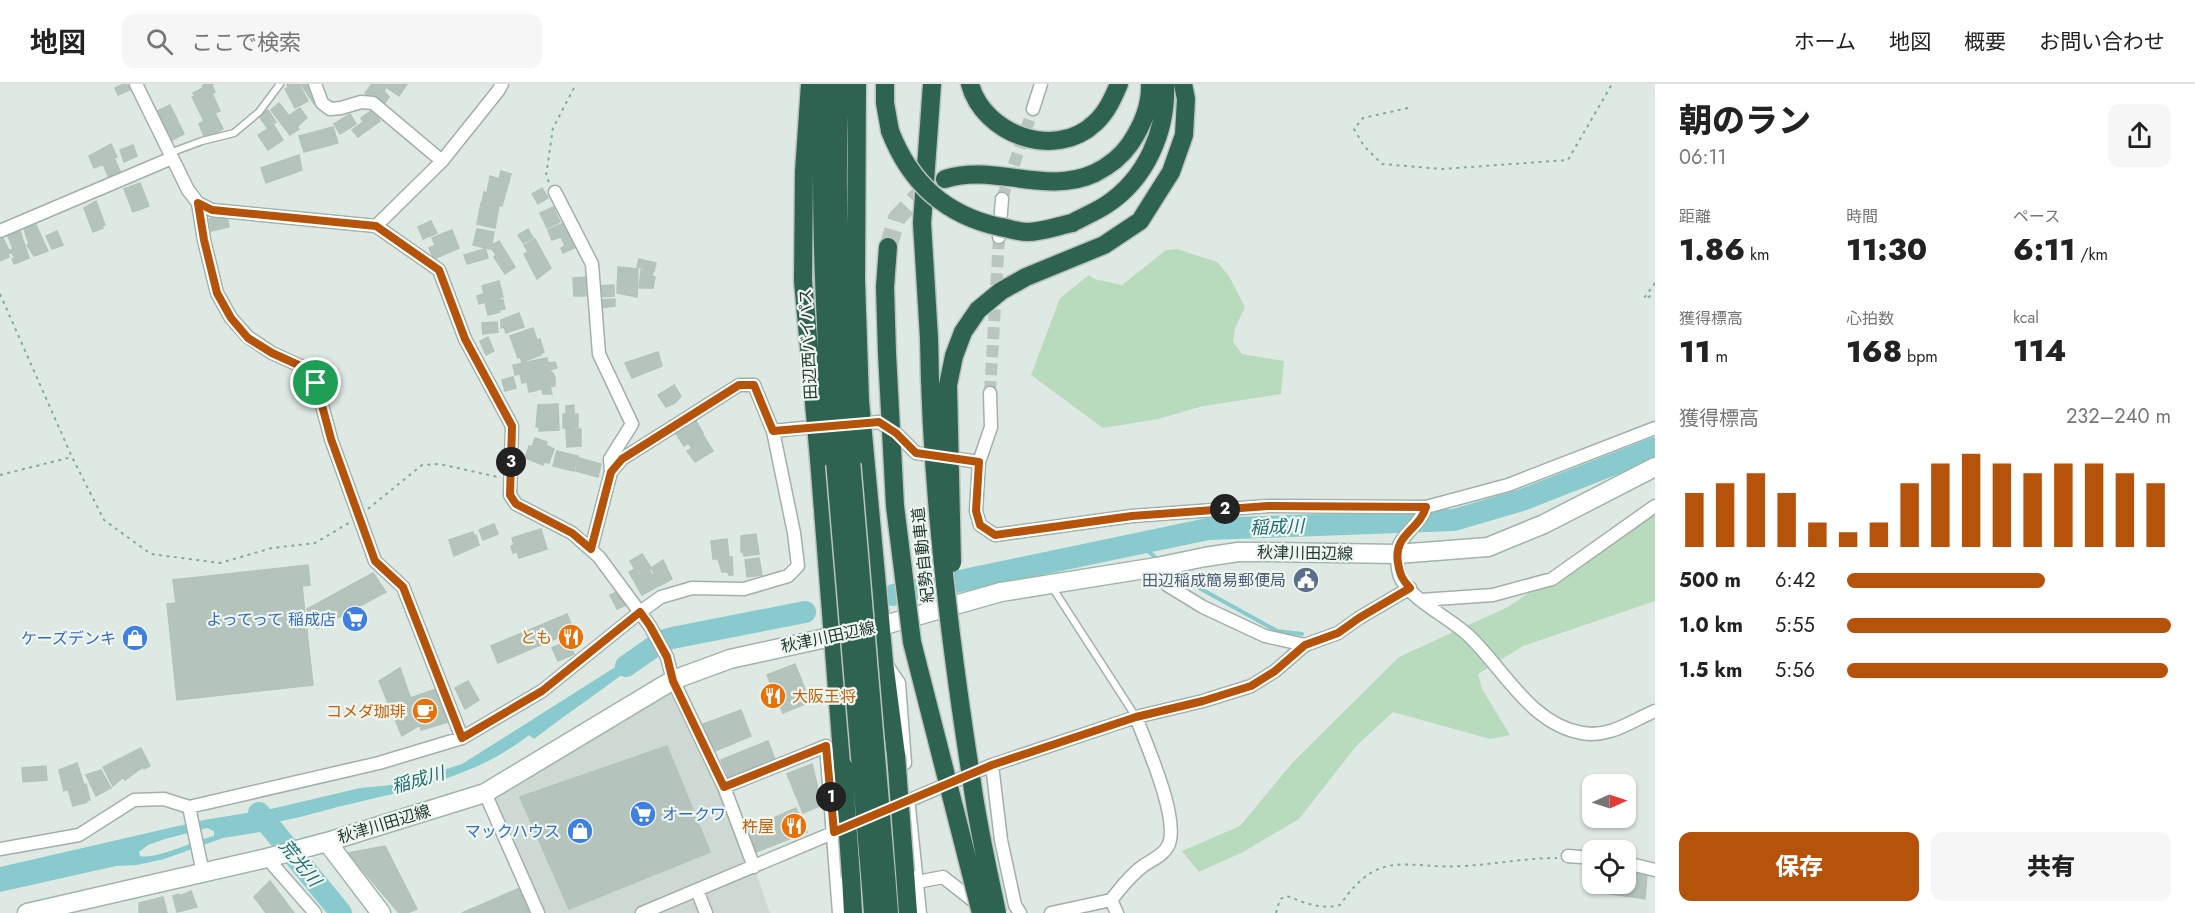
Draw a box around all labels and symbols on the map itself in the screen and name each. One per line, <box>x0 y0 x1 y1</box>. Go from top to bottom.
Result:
street label: 田辺西バイパス <box>794 288 822 400</box>
pin <box>290 357 341 408</box>
pin: 3 <box>496 447 526 477</box>
pin: 2 <box>1210 494 1240 524</box>
street label: 紀勢自動車道 <box>907 506 939 604</box>
water label: 稲成川 <box>1250 513 1306 541</box>
street label: 秋津川田辺線 <box>1257 541 1353 565</box>
public building icon: 田辺稲成簡易郵便局 <box>1291 565 1321 595</box>
place label: 田辺稲成簡易郵便局 <box>1142 569 1286 592</box>
supermarket icon: よってって 稲成店 <box>340 604 370 634</box>
place label: よってって 稲成店 <box>206 608 336 631</box>
street label: 秋津川田辺線 <box>779 616 877 658</box>
restaurant icon: とも <box>556 622 586 652</box>
shop icon: ケーズデンキ <box>120 623 150 653</box>
place label: とも <box>520 626 552 649</box>
place label: ケーズデンキ <box>21 627 116 650</box>
restaurant icon: 大阪王将 <box>758 681 788 711</box>
place label: 大阪王将 <box>792 685 856 708</box>
cafe icon: コメダ珈琲 <box>410 696 440 726</box>
place label: コメダ珈琲 <box>326 700 406 723</box>
water label: 稲成川 <box>388 760 449 800</box>
north arrow <box>1582 774 1636 828</box>
pin: 1 <box>816 782 846 812</box>
street label: 秋津川田辺線 <box>335 799 433 849</box>
supermarket icon: オークワ <box>628 799 658 829</box>
place label: オークワ <box>662 803 726 826</box>
restaurant icon: 杵屋 <box>779 811 809 841</box>
place label: 杵屋 <box>742 815 774 838</box>
shop icon: マックハウス <box>565 816 595 846</box>
place label: マックハウス <box>465 820 560 843</box>
water label: 荒光川 <box>273 834 328 894</box>

